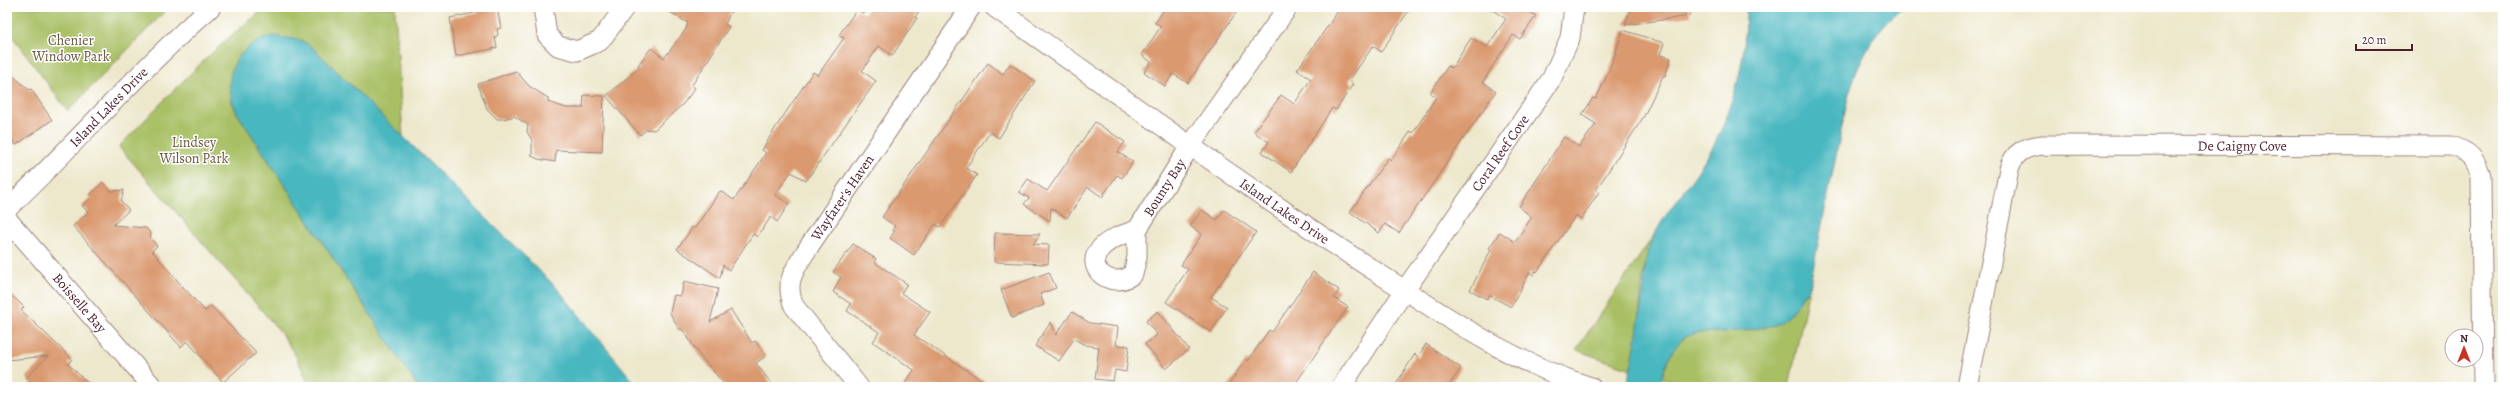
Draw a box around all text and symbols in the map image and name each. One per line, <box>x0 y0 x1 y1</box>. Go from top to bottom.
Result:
scale bar <box>2356 26 2412 52</box>
park label: Chenier Window Park <box>31 31 110 66</box>
text: 20 m <box>2362 32 2386 48</box>
street label: Island Lakes Drive <box>65 63 152 151</box>
street label: Coral Reef Cove <box>1467 111 1534 195</box>
park label: Lindsey Wilson Park <box>158 133 229 168</box>
street label: De Caigny Cove <box>2198 136 2287 156</box>
street label: Wayfarer's Haven <box>806 151 879 245</box>
street label: Bounty Bay <box>1139 154 1190 220</box>
street label: Island Lakes Drive <box>1236 174 1333 249</box>
street label: Boisselle Bay <box>48 269 111 338</box>
north arrow <box>2444 328 2484 368</box>
text: N <box>2460 331 2468 346</box>

